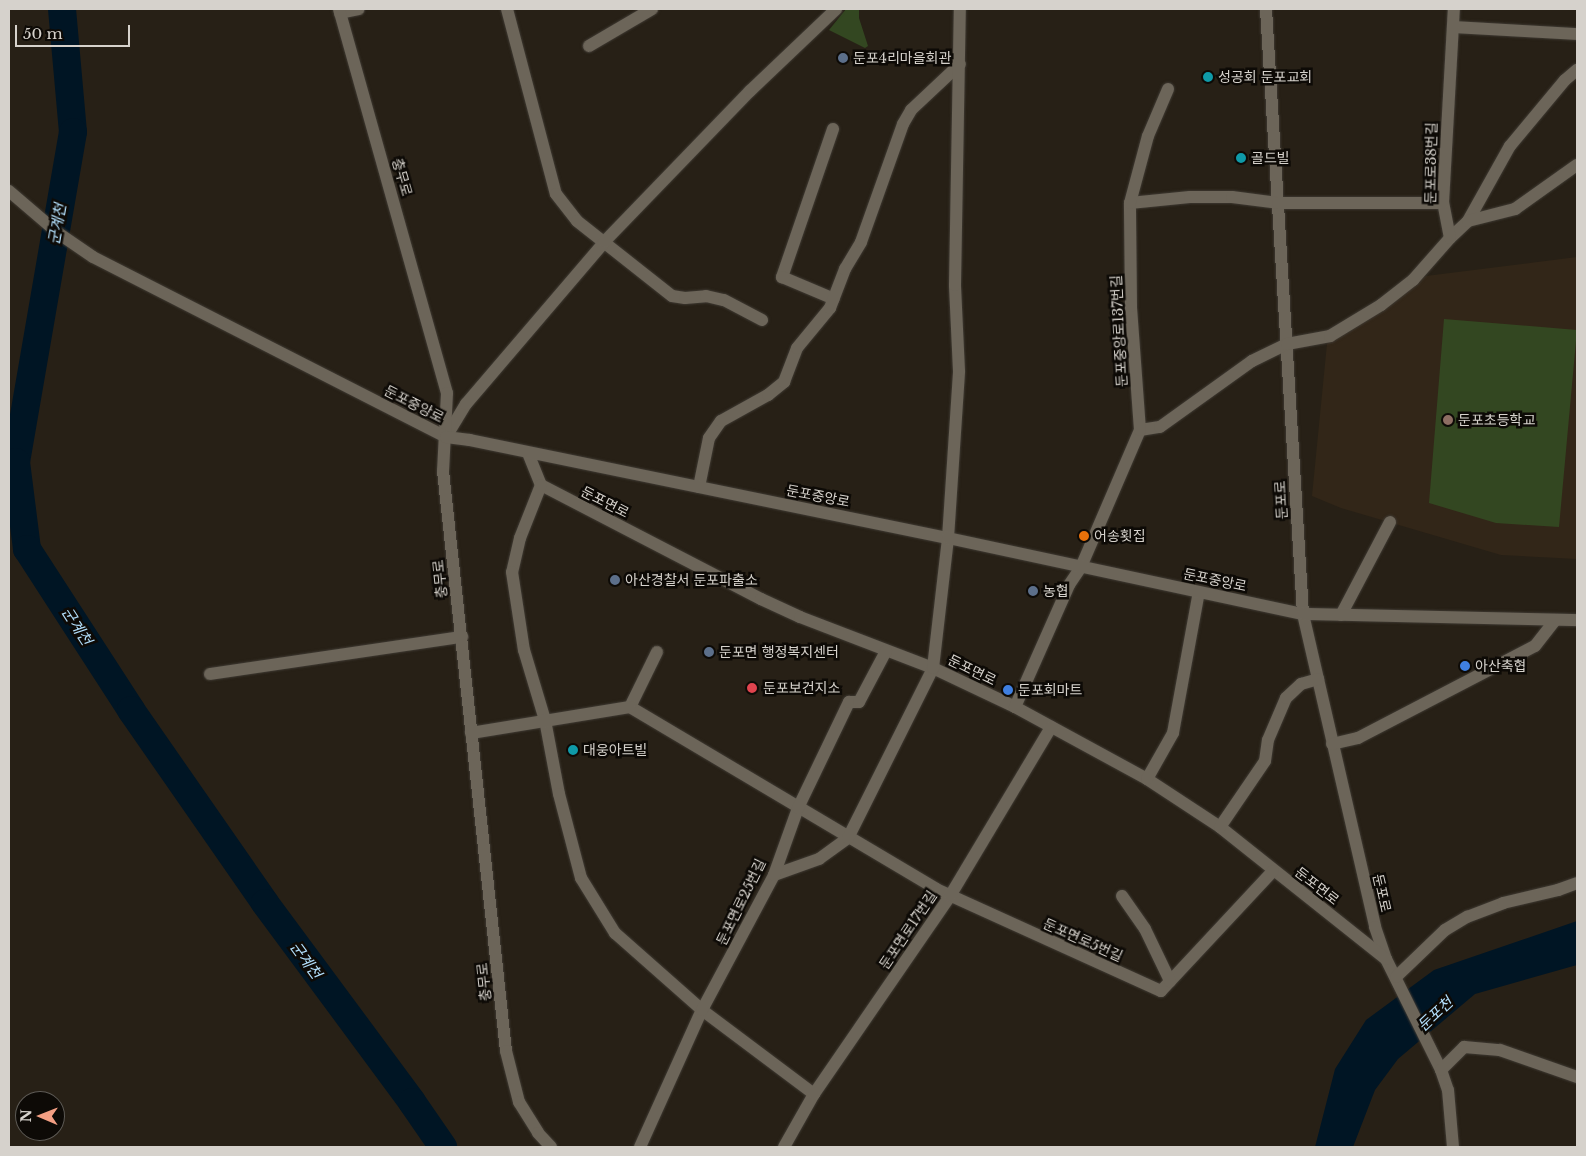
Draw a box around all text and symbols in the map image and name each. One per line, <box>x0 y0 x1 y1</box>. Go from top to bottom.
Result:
scale bar <box>18 15 132 47</box>
text: 50 m <box>23 24 63 43</box>
place label: 둔포4리마을회관 <box>853 50 951 66</box>
marker: 둔포4리마을회관 <box>837 52 849 64</box>
place label: 성공회 둔포교회 <box>1218 69 1312 85</box>
marker: 성공회 둔포교회 <box>1202 71 1214 83</box>
street label: 둔포로38번길 <box>1422 122 1440 204</box>
place label: 골드빌 <box>1251 150 1290 166</box>
marker: 골드빌 <box>1235 152 1247 164</box>
street label: 충무로 <box>389 156 415 198</box>
water label: 군계천 <box>45 202 69 246</box>
street label: 둔포중앙로137번길 <box>1108 275 1130 387</box>
street label: 둔포중앙로 <box>381 382 447 426</box>
place label: 둔포초등학교 <box>1458 412 1535 428</box>
marker: 둔포초등학교 <box>1442 414 1454 426</box>
street label: 둔포로 <box>1272 480 1290 520</box>
street label: 둔포중앙로 <box>785 482 851 510</box>
street label: 둔포면로 <box>578 483 632 521</box>
place label: 어송횟집 <box>1094 528 1146 544</box>
marker: 어송횟집 <box>1078 530 1090 542</box>
street label: 충무로 <box>430 559 450 599</box>
street label: 둔포중앙로 <box>1182 565 1248 595</box>
place label: 아산경찰서 둔포파출소 <box>625 572 758 588</box>
marker: 아산경찰서 둔포파출소 <box>609 574 621 586</box>
place label: 농협 <box>1043 583 1069 599</box>
marker: 농협 <box>1027 585 1039 597</box>
water label: 군계천 <box>58 604 96 648</box>
place label: 둔포면 행정복지센터 <box>719 644 839 660</box>
marker: 둔포면 행정복지센터 <box>703 646 715 658</box>
street label: 둔포면로 <box>945 651 999 689</box>
place label: 아산축협 <box>1475 658 1527 674</box>
marker: 아산축협 <box>1459 660 1471 672</box>
place label: 둔포보건지소 <box>763 680 840 696</box>
marker: 둔포보건지소 <box>745 681 759 695</box>
place label: 둔포회마트 <box>1018 682 1082 698</box>
marker: 둔포회마트 <box>1002 684 1014 696</box>
place label: 대웅아트빌 <box>583 742 647 758</box>
marker: 대웅아트빌 <box>567 744 579 756</box>
street label: 둔포면로25번길 <box>713 856 769 948</box>
street label: 둔포면로 <box>1292 864 1342 908</box>
street label: 둔포로 <box>1369 872 1395 914</box>
street label: 둔포면로17번길 <box>876 888 940 972</box>
street label: 둔포면로5번길 <box>1041 915 1125 965</box>
water label: 군계천 <box>287 938 325 982</box>
street label: 충무로 <box>474 962 494 1002</box>
water label: 둔포천 <box>1414 993 1456 1035</box>
north arrow <box>15 1091 65 1141</box>
text: N <box>17 1109 35 1123</box>

